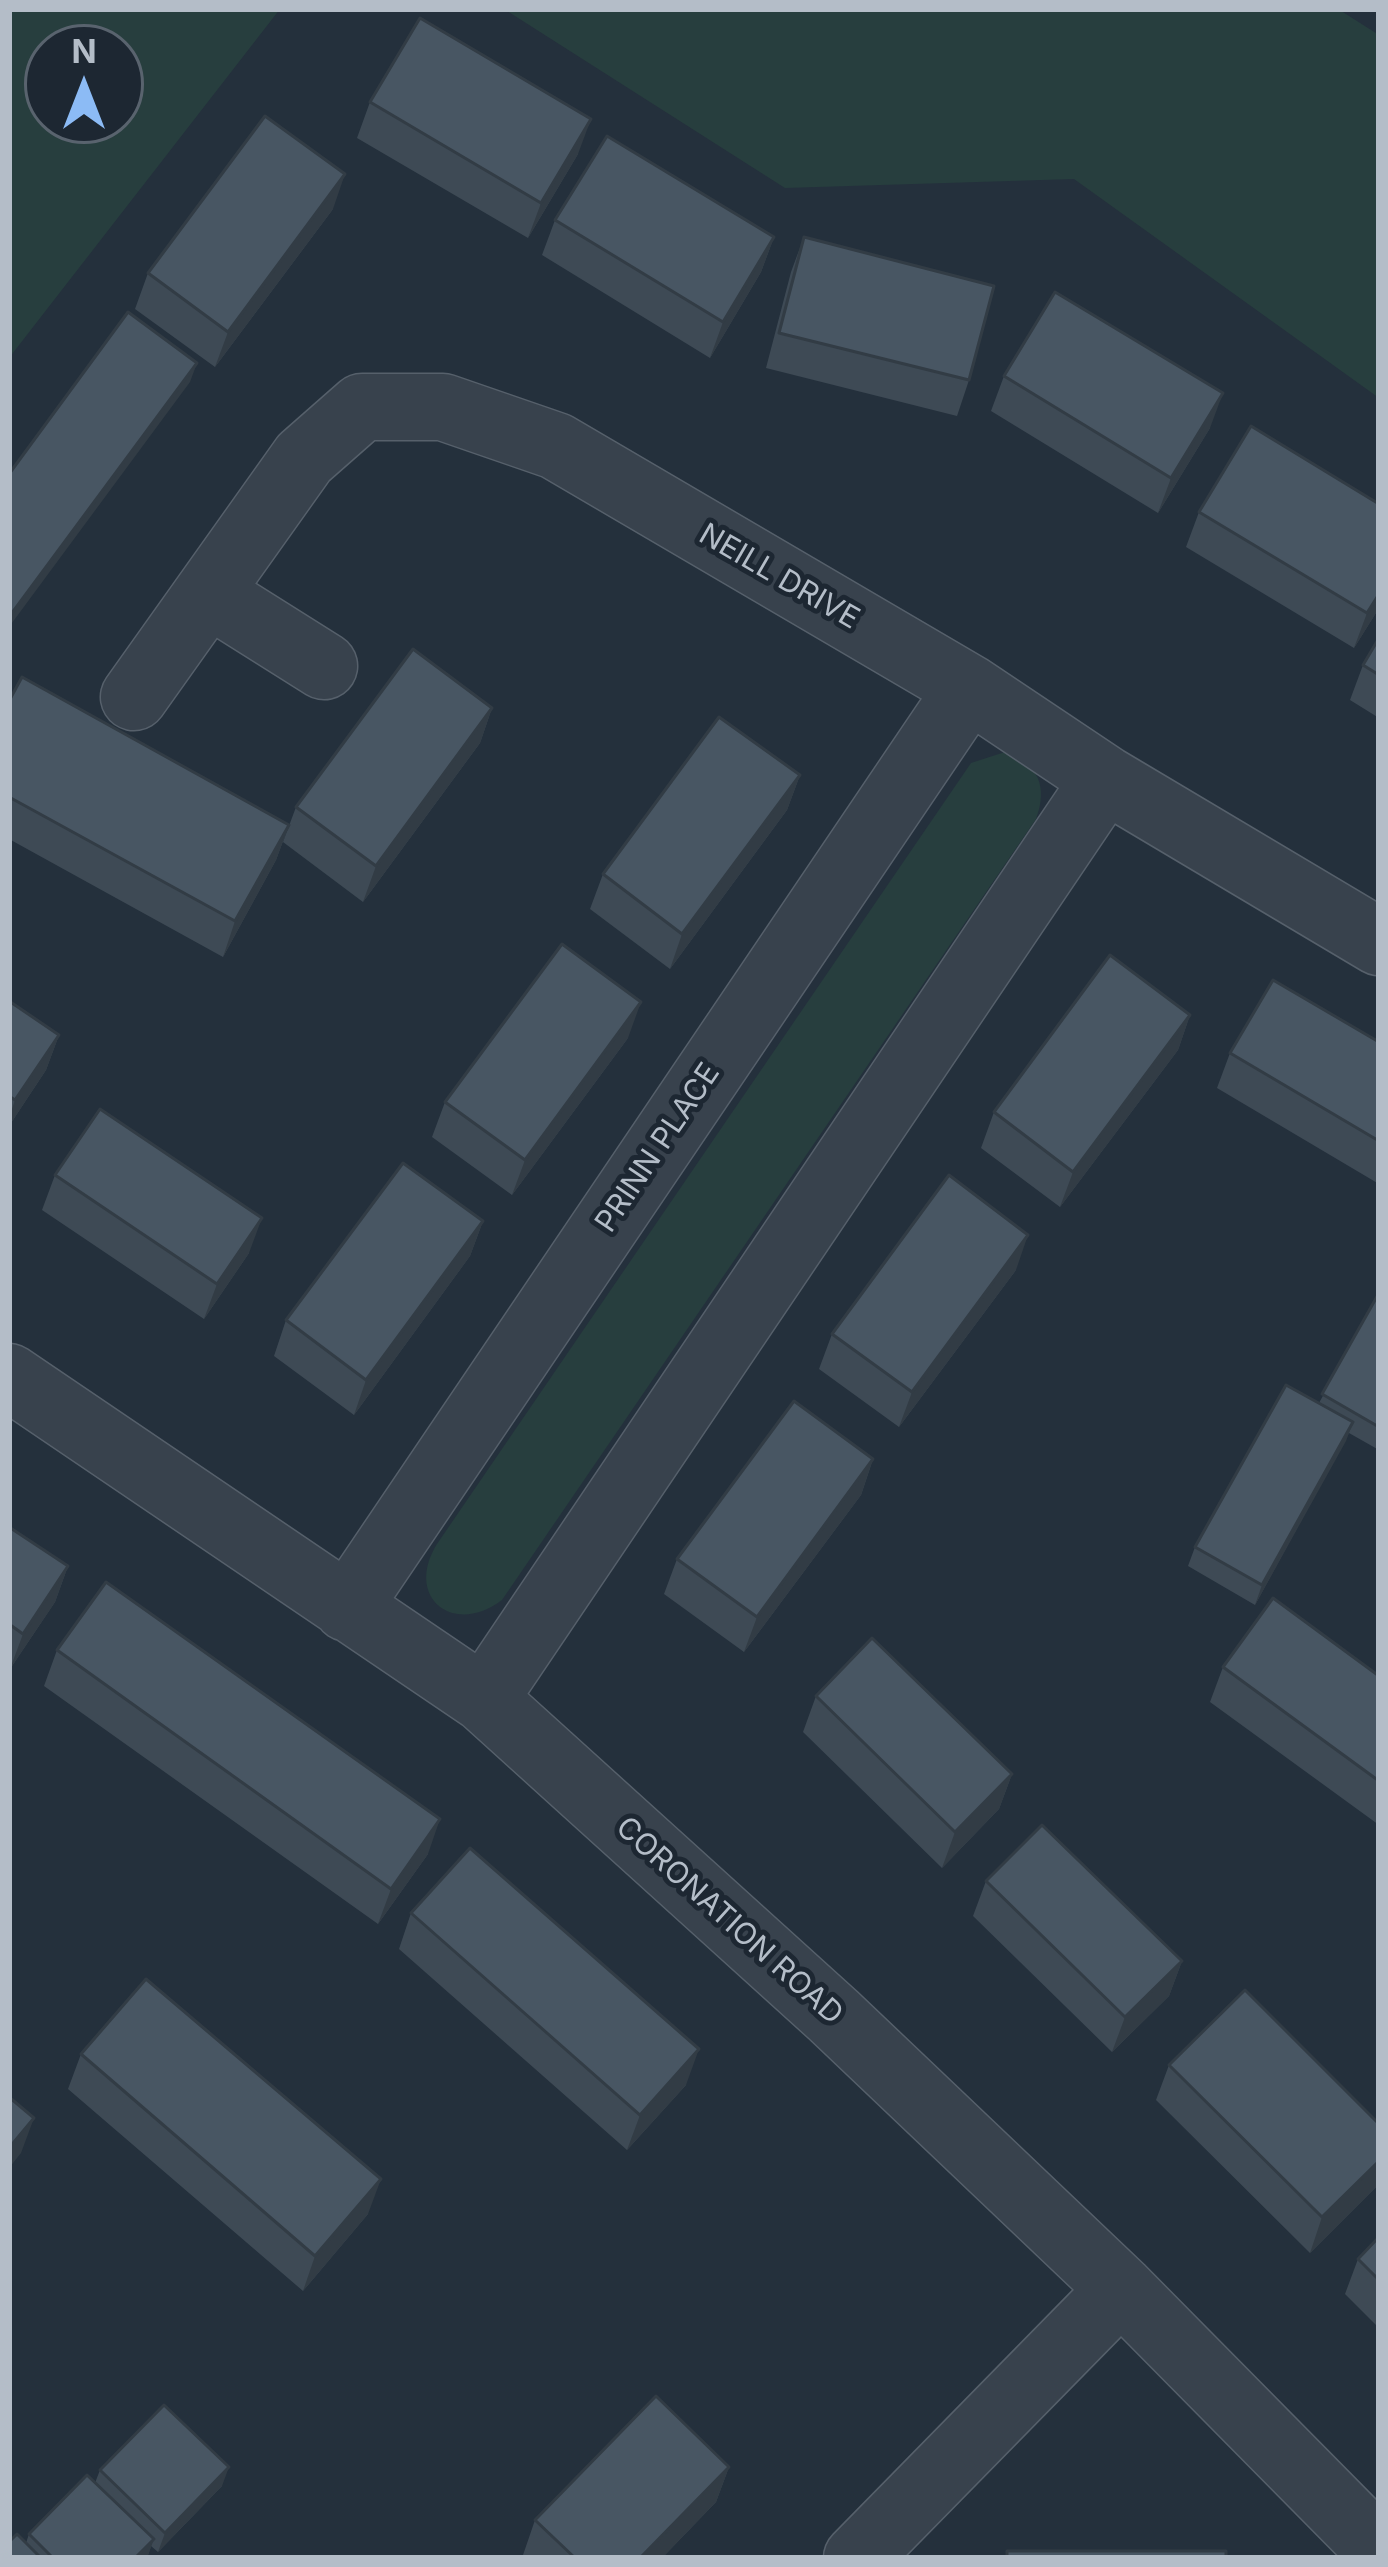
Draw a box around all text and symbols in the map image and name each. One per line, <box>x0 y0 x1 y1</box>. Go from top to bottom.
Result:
north arrow <box>24 24 144 144</box>
text: N <box>71 31 97 71</box>
street label: NEILL DRIVE <box>693 517 865 637</box>
street label: PRINN PLACE <box>588 1057 728 1239</box>
street label: CORONATION ROAD <box>608 1810 850 2032</box>

